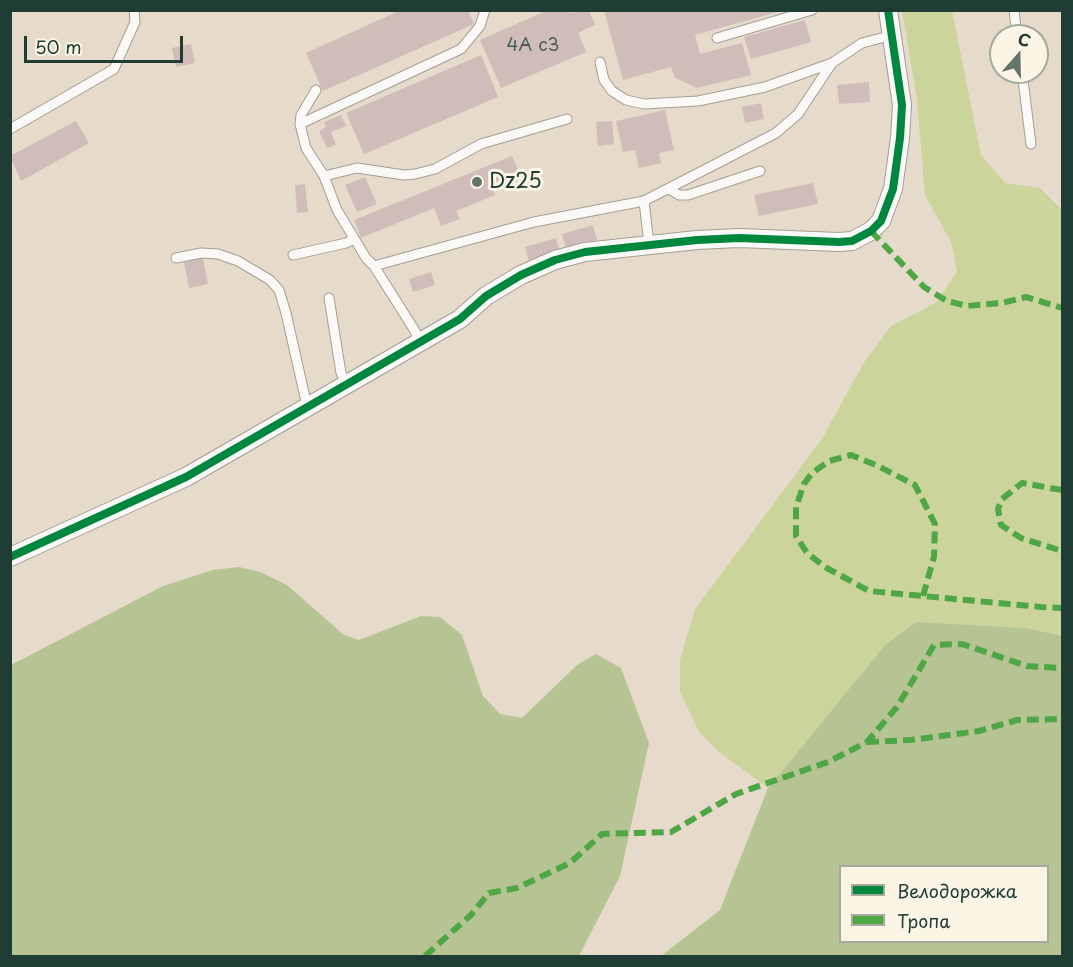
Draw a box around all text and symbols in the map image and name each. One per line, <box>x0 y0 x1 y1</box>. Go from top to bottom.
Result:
scale bar <box>27 24 186 62</box>
north arrow <box>989 24 1049 84</box>
text: С <box>1015 26 1034 52</box>
text: 50 m <box>35 33 82 60</box>
house number: 4А с3 <box>507 35 559 57</box>
place label: Dz25 <box>489 169 542 195</box>
marker: Dz25 <box>470 175 484 189</box>
legend <box>839 865 1049 943</box>
text: Велодорожка <box>897 877 1017 904</box>
text: Тропа <box>897 907 950 934</box>

